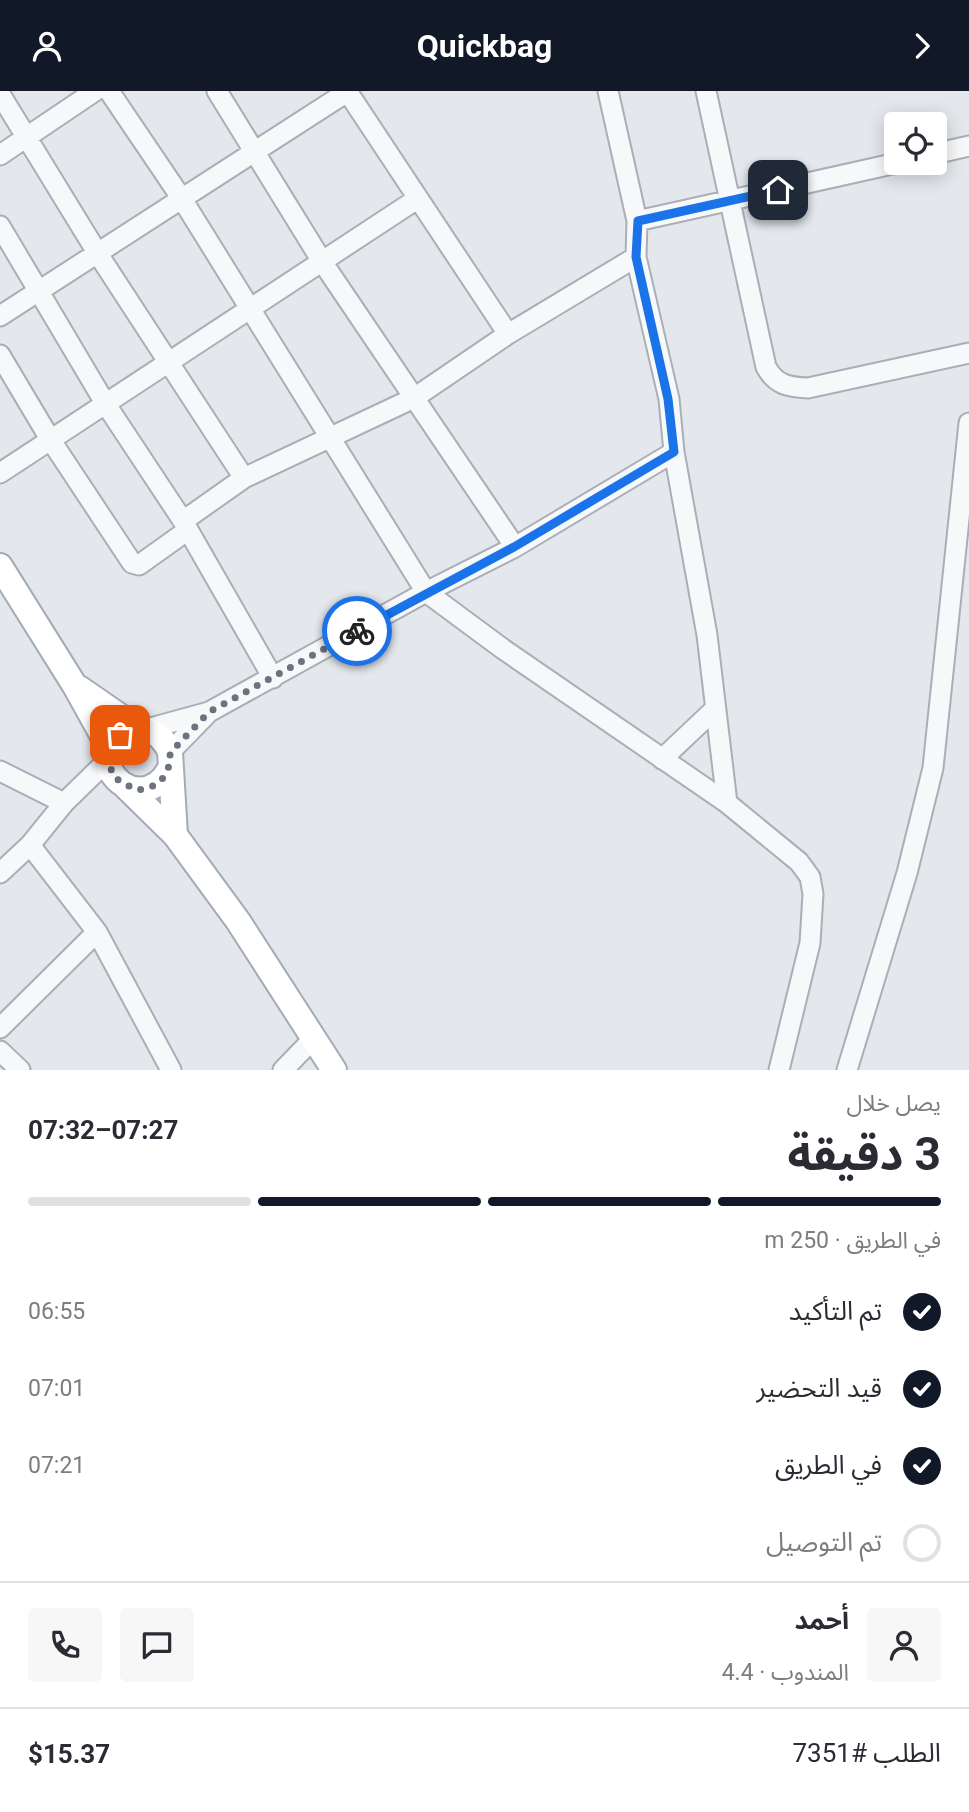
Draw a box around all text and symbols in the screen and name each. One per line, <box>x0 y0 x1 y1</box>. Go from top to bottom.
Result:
icon: person <box>28 27 66 65</box>
text: Quickbag <box>417 27 552 65</box>
icon: forward <box>903 27 941 65</box>
map controls <box>884 112 947 175</box>
button: locate <box>884 112 947 175</box>
pin <box>748 160 808 220</box>
icon: home <box>759 171 797 209</box>
courier <box>322 596 392 666</box>
icon: bike <box>338 612 376 650</box>
pin <box>90 705 150 765</box>
icon: bag <box>101 716 139 754</box>
text: يصل خلال <box>846 1090 941 1117</box>
text: 07:27–07:32 <box>28 1115 178 1145</box>
text: 3 دقيقة <box>787 1127 941 1181</box>
text: في الطريق · 250 m <box>764 1227 941 1254</box>
icon: check <box>903 1293 941 1331</box>
text: تم التأكيد <box>789 1296 882 1326</box>
text: 06:55 <box>28 1298 85 1325</box>
icon: check <box>903 1370 941 1408</box>
text: قيد التحضير <box>757 1373 882 1403</box>
text: 07:01 <box>28 1375 85 1402</box>
icon: check <box>903 1447 941 1485</box>
text: في الطريق <box>775 1450 882 1480</box>
text: 07:21 <box>28 1452 85 1479</box>
text: تم التوصيل <box>766 1527 882 1557</box>
text: أحمد <box>795 1605 849 1635</box>
button: phone <box>28 1608 102 1682</box>
button: chat <box>120 1608 194 1682</box>
button: person <box>867 1608 941 1682</box>
text: المندوب · 4.4 <box>722 1659 849 1686</box>
text: الطلب #7351 <box>792 1738 941 1768</box>
text: $15.37 <box>28 1739 110 1769</box>

